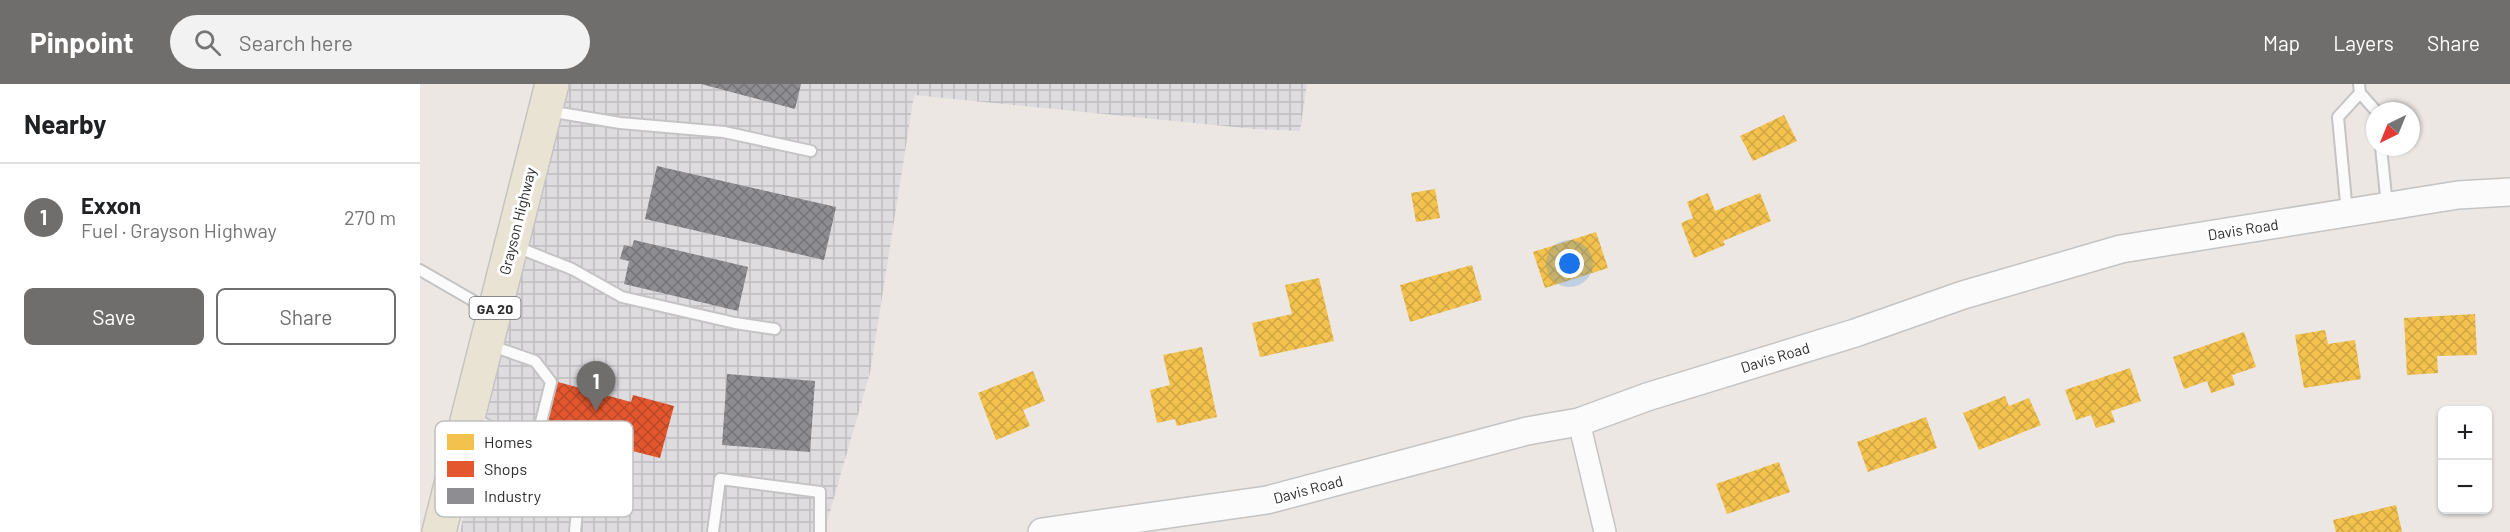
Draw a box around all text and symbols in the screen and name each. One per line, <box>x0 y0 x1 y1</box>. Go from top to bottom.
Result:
search box <box>170 15 590 69</box>
text: Pinpoint <box>30 25 134 59</box>
icon: search <box>191 26 224 59</box>
text: Search here <box>239 29 353 55</box>
text: Map <box>2263 30 2300 55</box>
text: Layers <box>2333 30 2394 55</box>
text: Share <box>2427 30 2480 55</box>
north arrow <box>2366 102 2420 156</box>
text: Nearby <box>24 108 106 139</box>
street label: Grayson Highway <box>495 165 539 276</box>
text: Exxon <box>81 192 141 218</box>
text: 1 <box>40 205 47 229</box>
text: 270 m <box>344 205 396 229</box>
street label: Davis Road <box>2206 215 2280 243</box>
text: Fuel · Grayson Highway <box>81 218 277 242</box>
your location <box>1555 249 1584 278</box>
button: Save <box>24 288 204 345</box>
button: Share <box>216 288 396 345</box>
road number: GA 20 <box>470 297 520 319</box>
street label: Davis Road <box>1738 338 1812 376</box>
pin: 1 <box>576 362 615 411</box>
map controls <box>2438 406 2492 514</box>
button: + <box>2438 406 2492 460</box>
legend <box>435 421 633 517</box>
text: Homes <box>484 432 532 451</box>
text: Shops <box>484 459 527 478</box>
button: − <box>2438 460 2492 514</box>
street label: Davis Road <box>1271 471 1345 507</box>
text: Industry <box>484 486 542 505</box>

